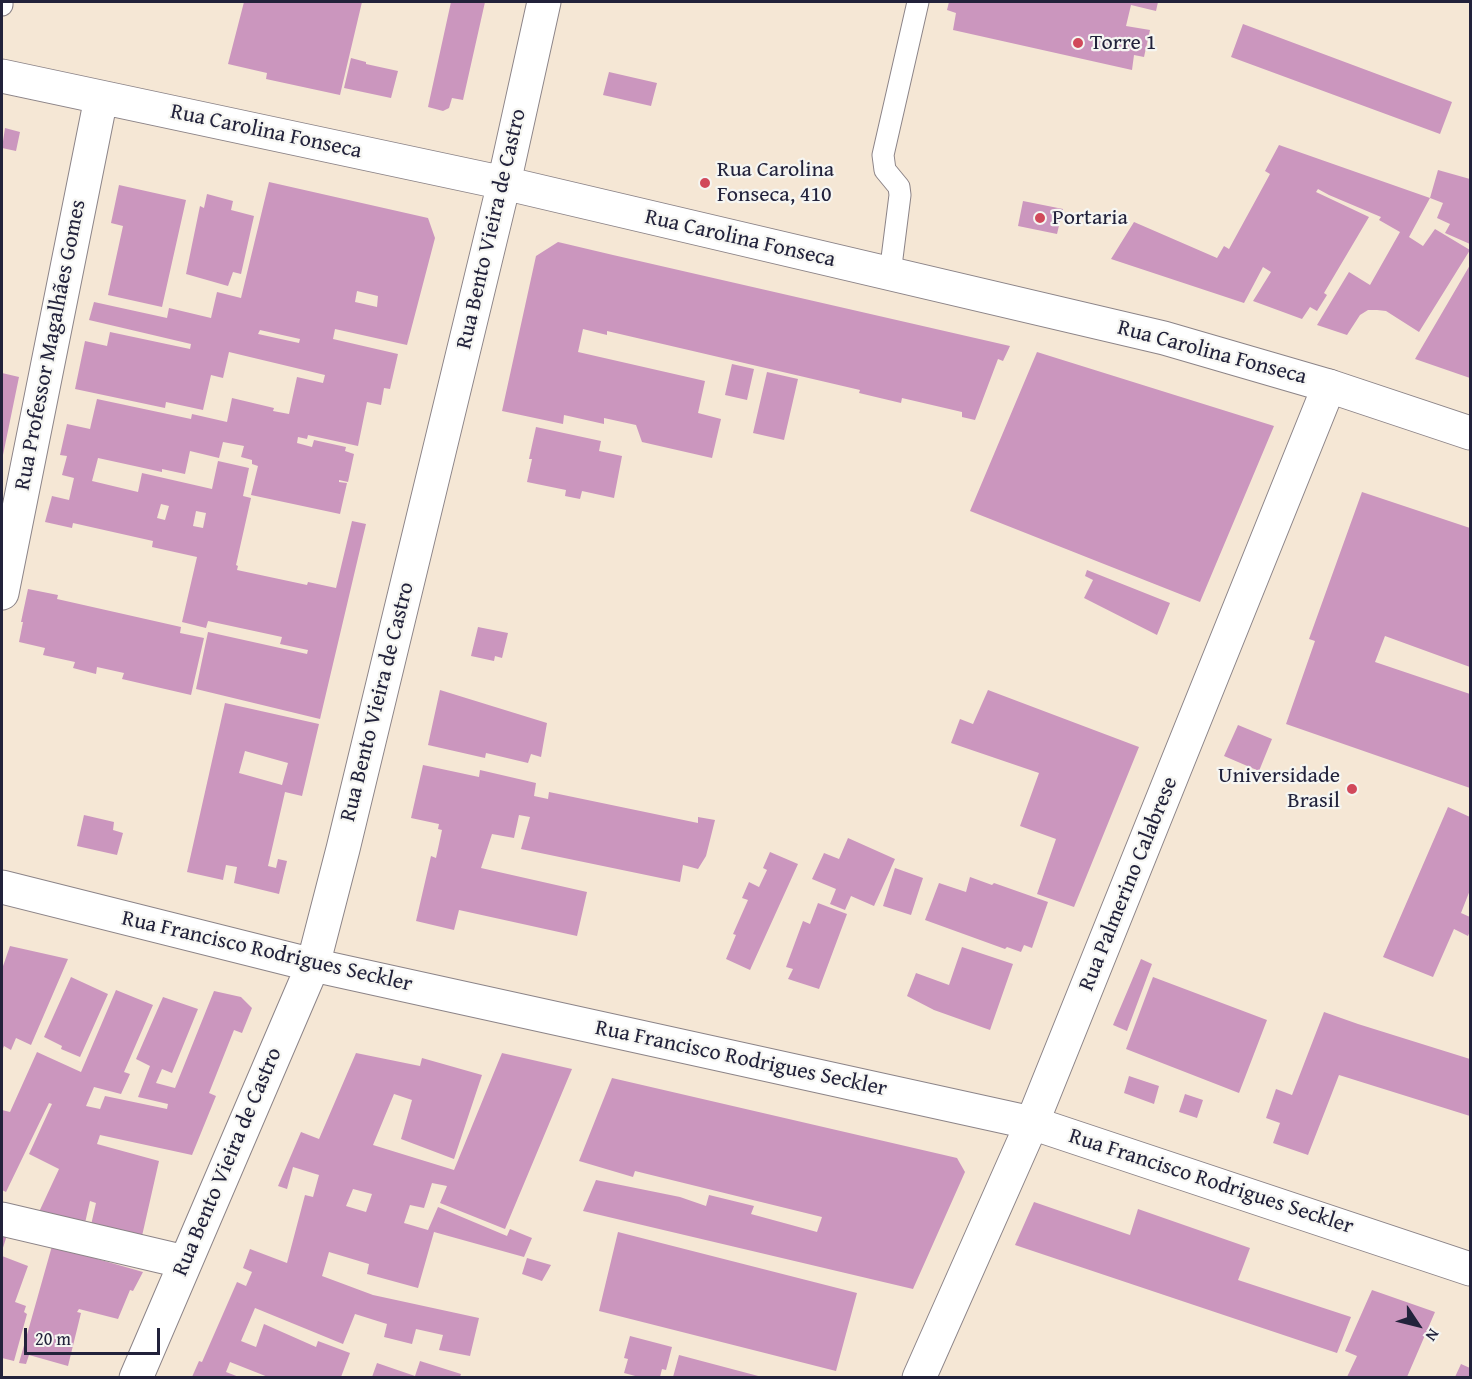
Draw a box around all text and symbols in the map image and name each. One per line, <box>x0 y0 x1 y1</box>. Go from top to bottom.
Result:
place label: Torre 1 <box>1090 30 1156 56</box>
marker: Torre 1 <box>1071 36 1085 50</box>
street label: Rua Carolina Fonseca <box>168 99 364 165</box>
street label: Rua Bento Vieira de Castro <box>452 106 532 352</box>
place label: Rua Carolina Fonseca, 410 <box>717 157 834 208</box>
marker: Rua Carolina Fonseca, 410 <box>698 176 712 190</box>
street label: Rua Professor Magalhães Gomes <box>10 197 92 493</box>
street label: Rua Carolina Fonseca <box>642 204 838 274</box>
place label: Portaria <box>1052 205 1128 231</box>
marker: Portaria <box>1033 211 1047 225</box>
street label: Rua Carolina Fonseca <box>1115 315 1309 391</box>
street label: Rua Bento Vieira de Castro <box>335 580 421 824</box>
place label: Universidade Brasil <box>1218 763 1340 814</box>
street label: Rua Palmerino Calabrese <box>1074 773 1184 995</box>
marker: Universidade Brasil <box>1345 782 1359 796</box>
street label: Rua Francisco Rodrigues Seckler <box>119 906 415 998</box>
street label: Rua Francisco Rodrigues Seckler <box>593 1015 889 1103</box>
street label: Rua Bento Vieira de Castro <box>168 1044 288 1280</box>
street label: Rua Francisco Rodrigues Seckler <box>1065 1123 1357 1241</box>
north arrow <box>1388 1295 1448 1355</box>
scale bar <box>27 1316 164 1354</box>
text: N <box>1420 1324 1446 1347</box>
text: 20 m <box>35 1325 71 1352</box>

